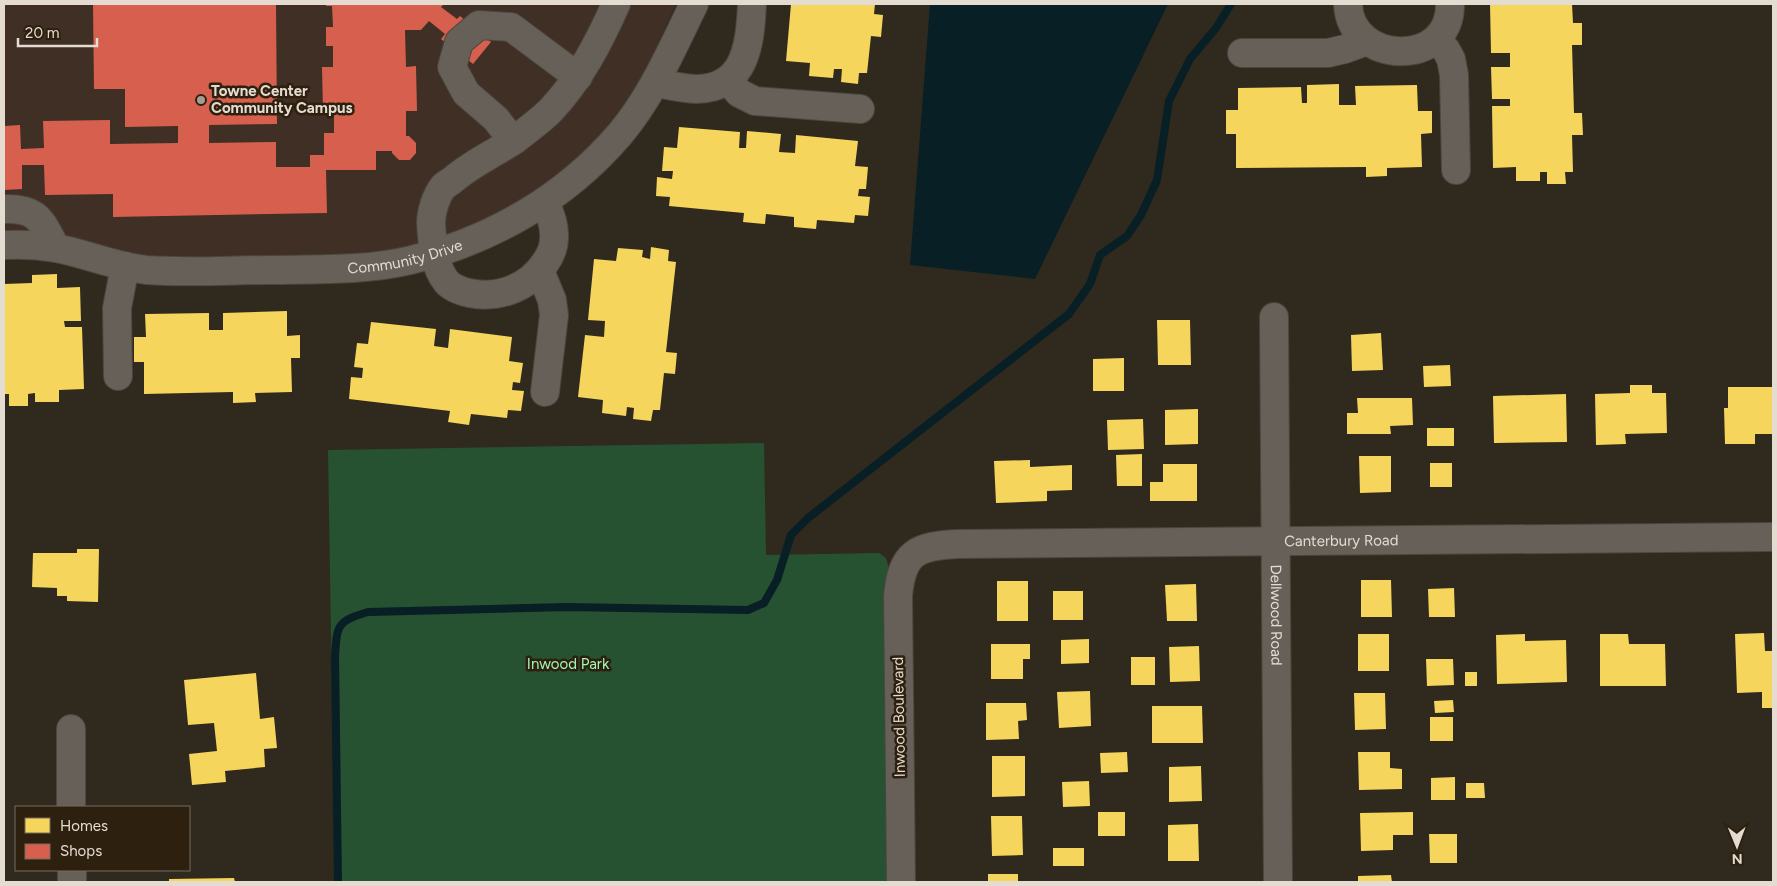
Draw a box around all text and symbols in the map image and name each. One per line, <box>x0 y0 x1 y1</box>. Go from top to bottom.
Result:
scale bar <box>18 15 96 47</box>
text: 20 m <box>25 24 59 42</box>
place label: Towne Center Community Campus <box>211 82 352 117</box>
marker: Towne Center Community Campus <box>195 94 207 106</box>
street label: Community Drive <box>347 236 465 277</box>
street label: Canterbury Road <box>1284 531 1398 550</box>
street label: Dellwood Road <box>1267 564 1285 666</box>
park label: Inwood Park <box>527 655 610 673</box>
street label: Inwood Boulevard <box>889 657 909 777</box>
legend <box>15 806 190 871</box>
text: Homes <box>60 817 108 835</box>
north arrow <box>1712 821 1762 871</box>
text: Shops <box>60 842 102 860</box>
text: N <box>1732 850 1743 867</box>

